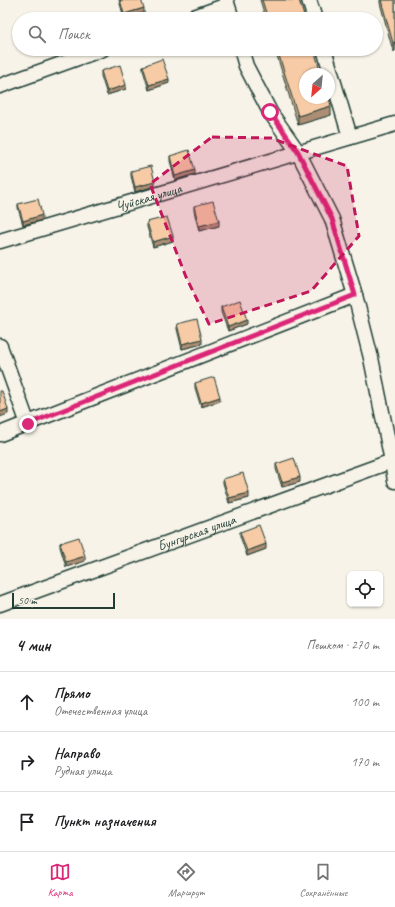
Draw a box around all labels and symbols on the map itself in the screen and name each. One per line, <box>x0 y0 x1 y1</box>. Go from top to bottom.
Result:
north arrow <box>299 68 335 104</box>
route start <box>261 103 279 121</box>
street label: Чуйская улица <box>114 179 185 215</box>
route end <box>19 415 37 433</box>
street label: Бунгурская улица <box>155 511 239 555</box>
scale bar <box>12 591 115 610</box>

